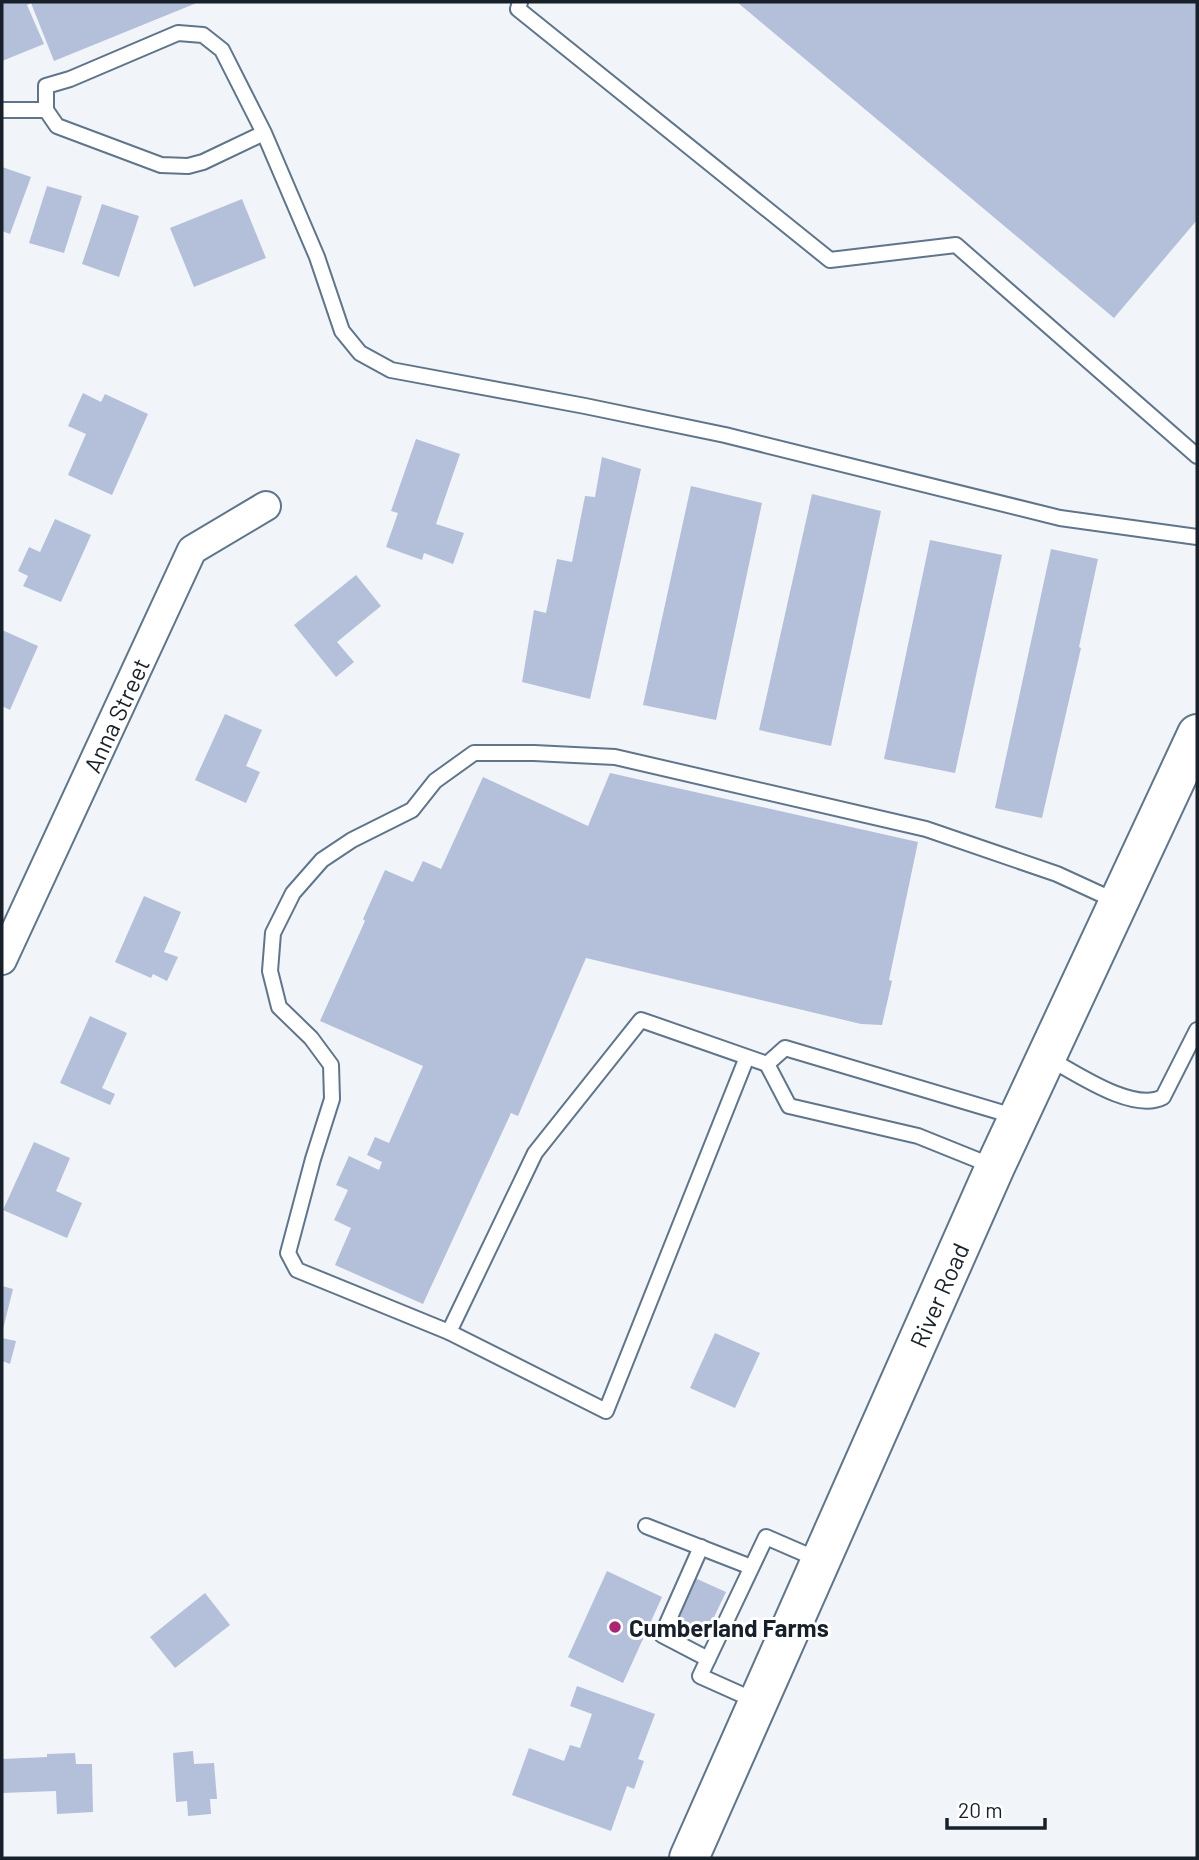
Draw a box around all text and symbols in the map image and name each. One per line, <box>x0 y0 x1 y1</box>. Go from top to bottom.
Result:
street label: Anna Street <box>76 653 155 777</box>
street label: River Road <box>903 1238 974 1352</box>
place label: Cumberland Farms <box>629 1613 829 1642</box>
marker: Cumberland Farms <box>607 1619 623 1635</box>
scale bar <box>947 1786 1045 1830</box>
text: 20 m <box>958 1797 1003 1822</box>

